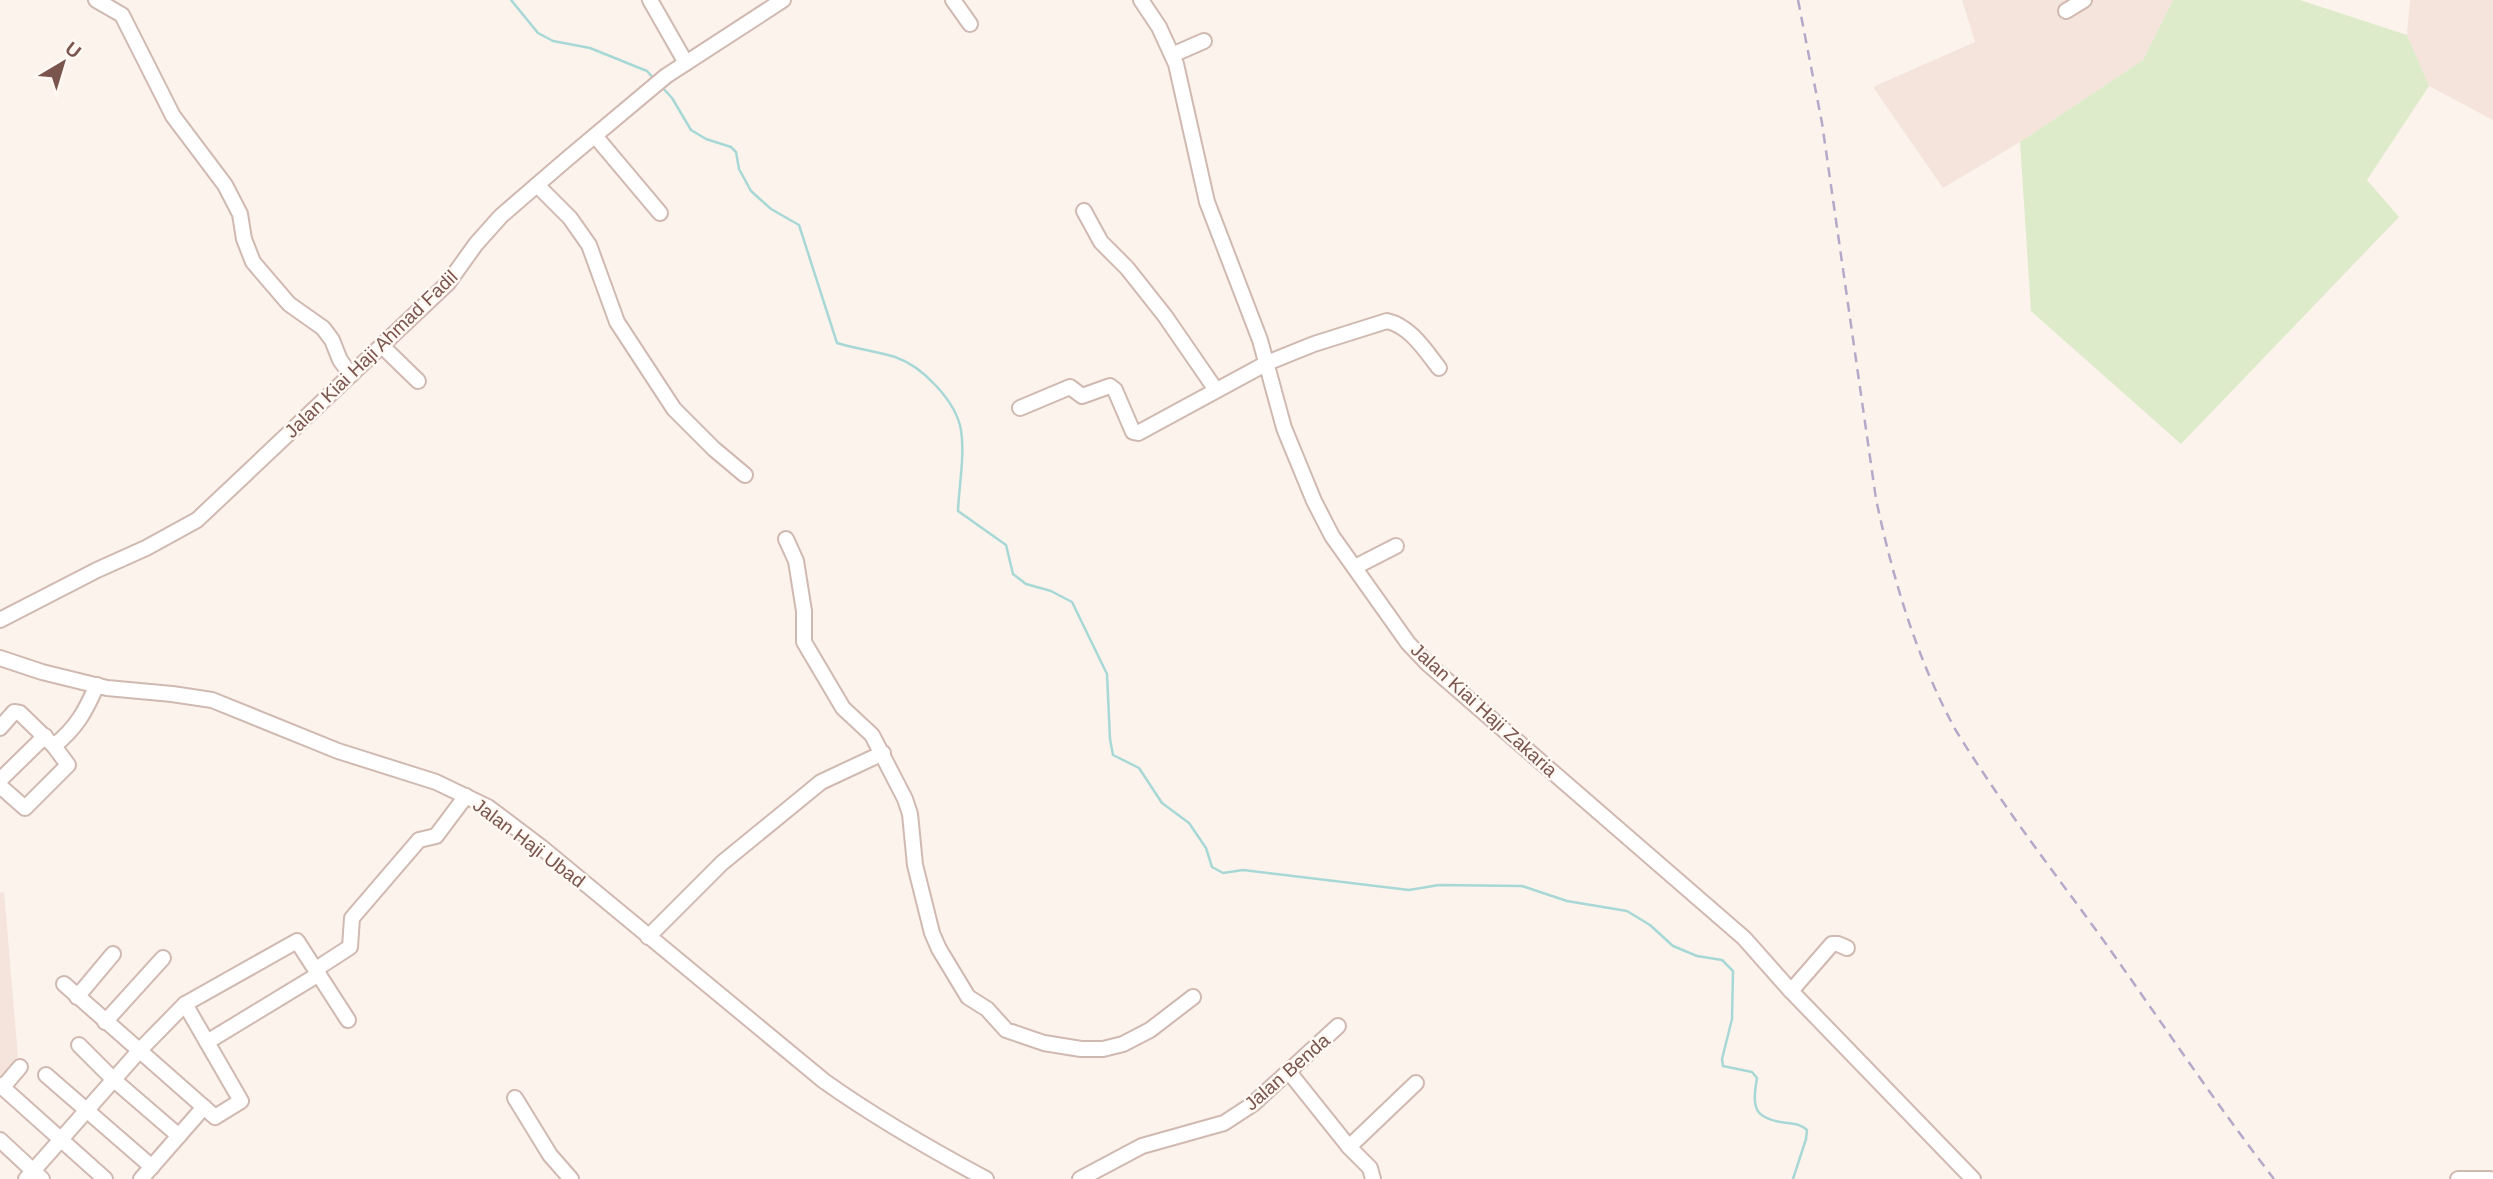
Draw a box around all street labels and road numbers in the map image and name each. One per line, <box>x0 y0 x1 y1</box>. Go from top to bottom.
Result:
street label: Jalan Kiai Haji Ahmad Fadil <box>281 266 461 442</box>
street label: Jalan Kiai Haji Zakaria <box>1407 639 1562 781</box>
street label: Jalan Haji Ubad <box>469 794 589 892</box>
street label: Jalan Benda <box>1240 1029 1334 1115</box>

